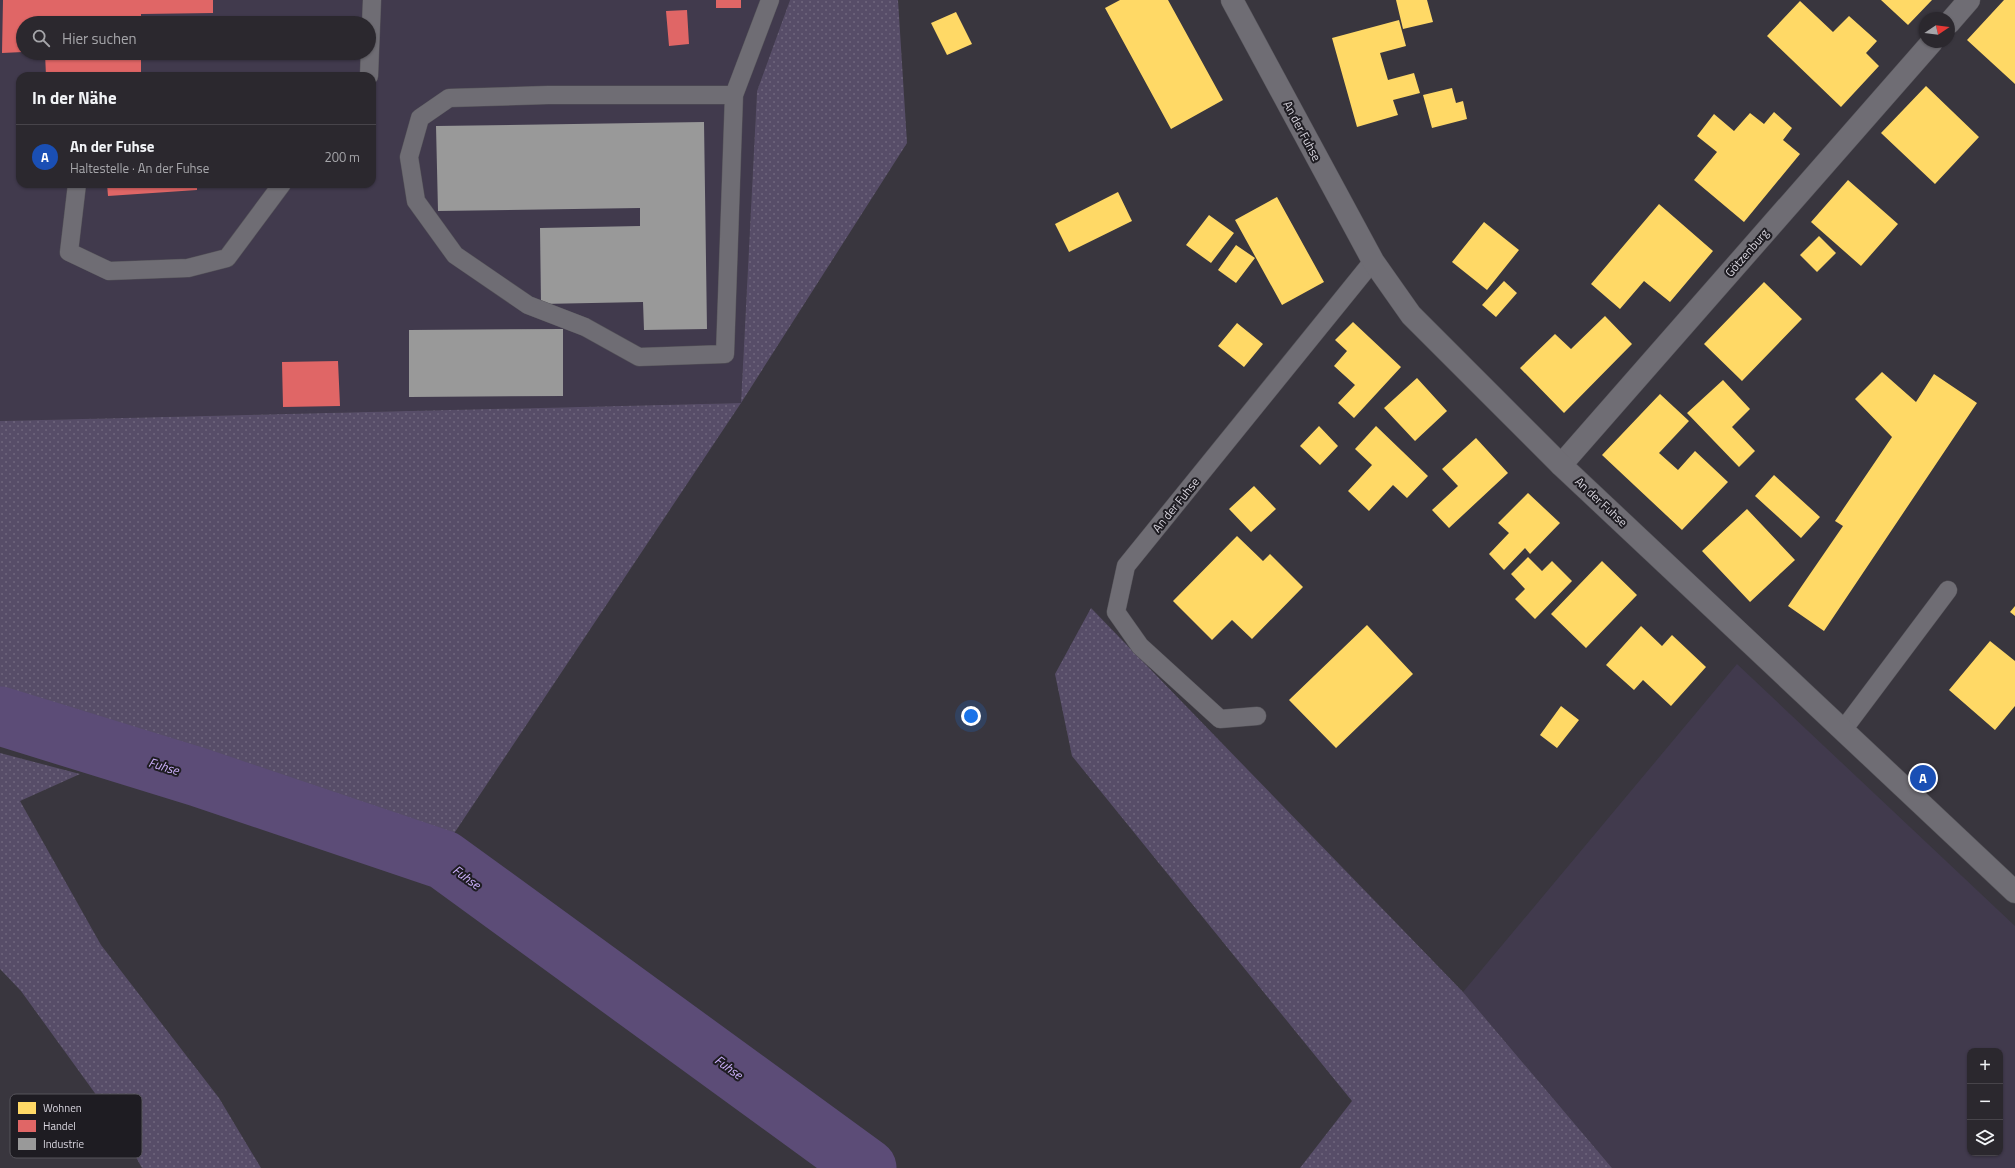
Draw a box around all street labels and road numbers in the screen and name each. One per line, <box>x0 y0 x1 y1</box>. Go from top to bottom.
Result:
street label: An der Fuhse <box>1279 97 1326 164</box>
street label: Götzenburg <box>1720 224 1773 281</box>
street label: An der Fuhse <box>1571 472 1632 531</box>
street label: An der Fuhse <box>1147 473 1204 536</box>

